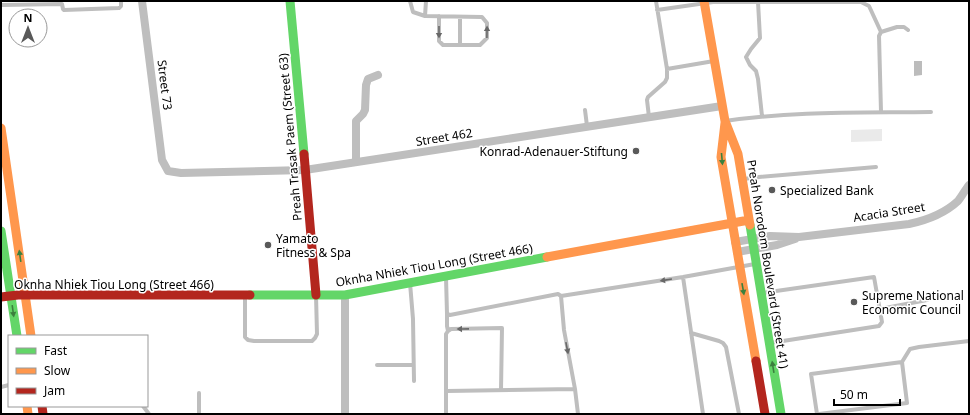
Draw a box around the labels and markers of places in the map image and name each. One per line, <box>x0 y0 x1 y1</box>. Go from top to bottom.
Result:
place label: Konrad-Adenauer-Stiftung <box>480 143 628 160</box>
marker: Konrad-Adenauer-Stiftung <box>631 146 641 156</box>
place label: Specialized Bank <box>780 182 874 199</box>
marker: Specialized Bank <box>767 185 777 195</box>
place label: Yamato Fitness & Spa <box>276 230 351 261</box>
marker: Yamato Fitness & Spa <box>263 240 273 250</box>
place label: Supreme National Economic Council <box>862 287 964 318</box>
marker: Supreme National Economic Council <box>849 297 859 307</box>

